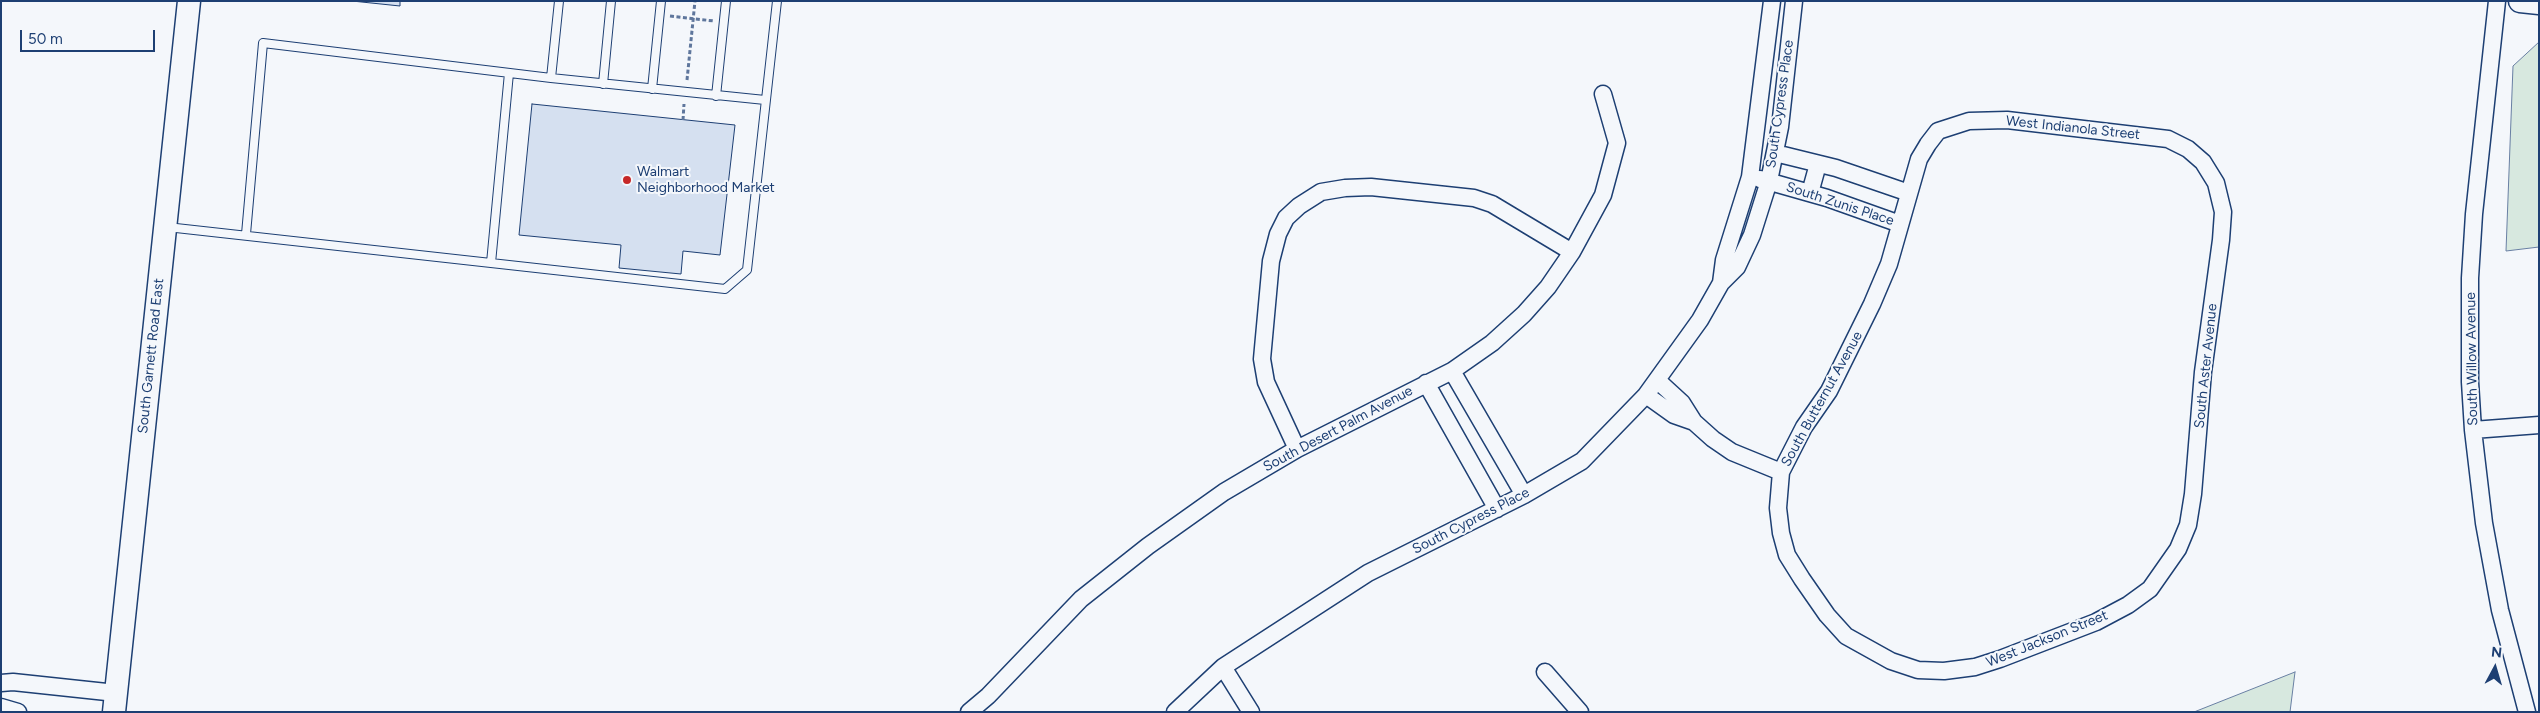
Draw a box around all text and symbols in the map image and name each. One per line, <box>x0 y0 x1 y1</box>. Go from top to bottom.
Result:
scale bar <box>22 20 158 52</box>
text: 50 m <box>28 30 63 48</box>
street label: South Cypress Place <box>1763 39 1797 169</box>
street label: West Indianola Street <box>2005 113 2141 143</box>
place label: Walmart Neighborhood Market <box>637 164 775 196</box>
marker: Walmart Neighborhood Market <box>621 174 633 186</box>
street label: South Zunis Place <box>1784 179 1896 229</box>
street label: South Garnett Road East <box>134 278 168 434</box>
street label: South Willow Avenue <box>2462 292 2482 426</box>
street label: South Aster Avenue <box>2191 303 2221 429</box>
street label: South Butternut Avenue <box>1778 328 1866 470</box>
street label: South Desert Palm Avenue <box>1260 382 1416 476</box>
street label: South Cypress Place <box>1410 484 1532 558</box>
street label: West Jackson Street <box>1984 607 2110 671</box>
north arrow <box>2470 643 2520 693</box>
text: N <box>2490 644 2503 662</box>

